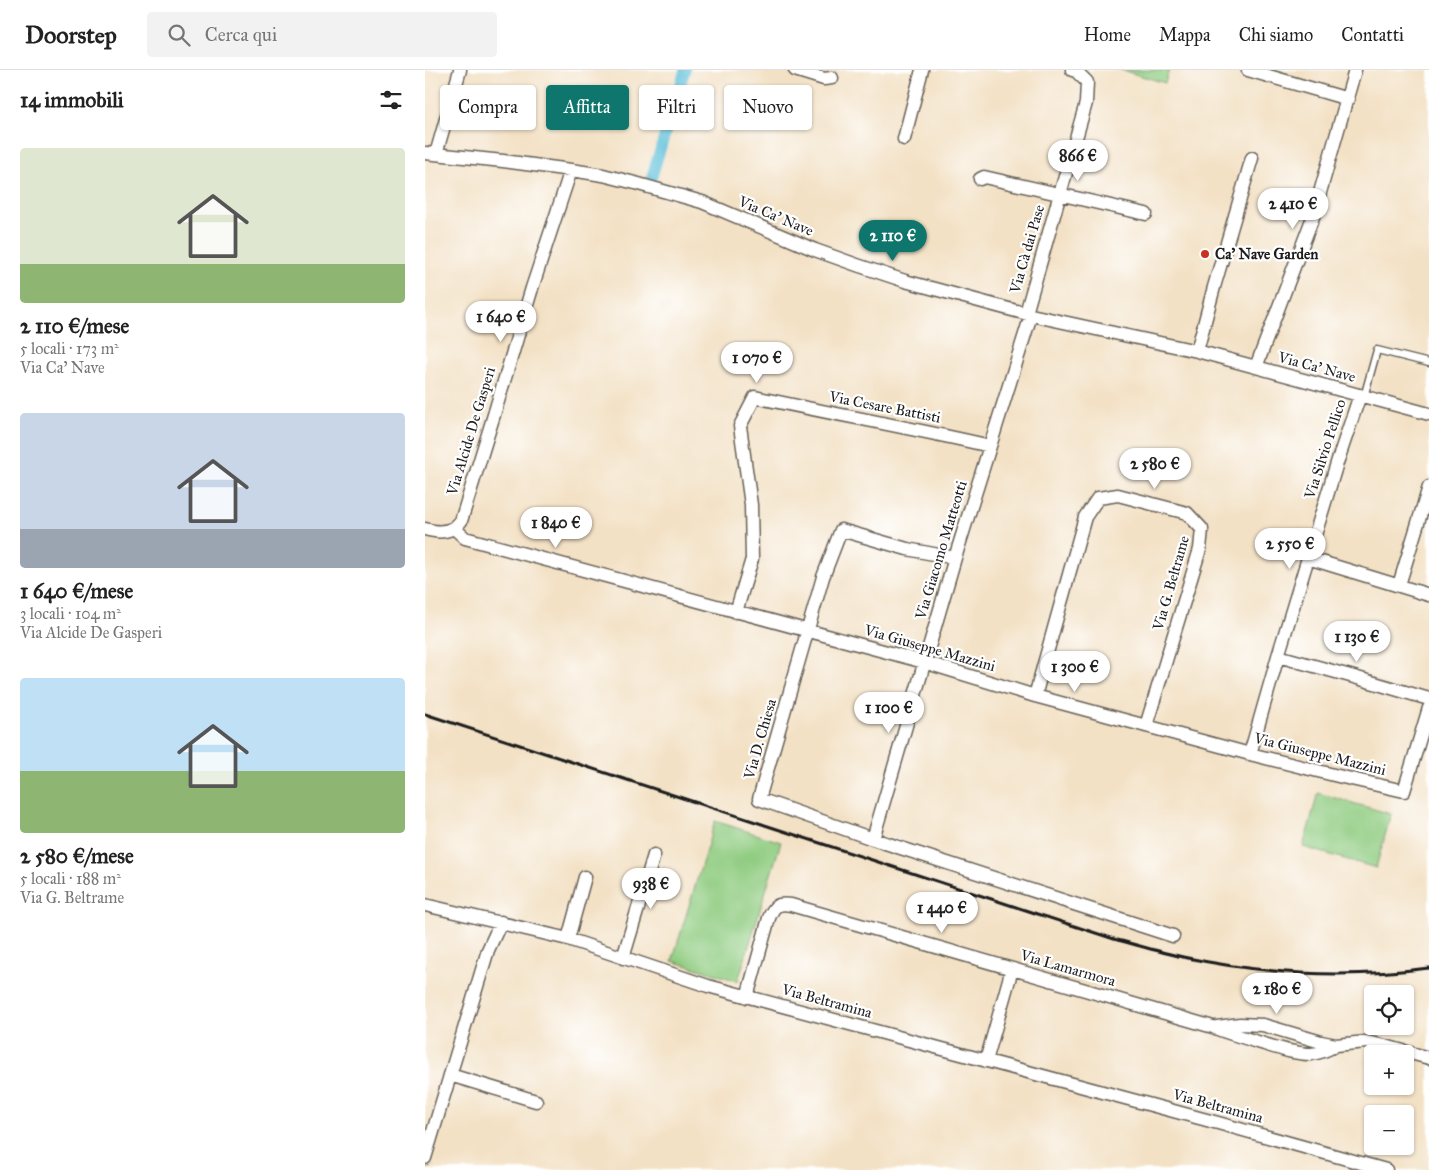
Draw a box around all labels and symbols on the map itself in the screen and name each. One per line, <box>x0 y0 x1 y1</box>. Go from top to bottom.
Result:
pin: 866 € <box>1043 140 1113 182</box>
pin: 2 410 € <box>1247 188 1339 230</box>
street label: Via Ca' Nave <box>735 192 816 240</box>
street label: Via Cà dai Pase <box>1005 203 1048 296</box>
pin: 2 110 € <box>847 220 939 262</box>
place label: Ca' Nave Garden <box>1215 245 1319 263</box>
marker: Ca' Nave Garden <box>1199 248 1211 260</box>
pin: 1 640 € <box>455 300 547 343</box>
pin: 1 070 € <box>711 342 803 384</box>
street label: Via Ca' Nave <box>1275 348 1358 386</box>
street label: Via Alcide De Gasperi <box>443 365 499 498</box>
street label: Via Cesare Battisti <box>827 387 942 427</box>
street label: Via Silvio Pellico <box>1300 397 1350 502</box>
pin: 2 580 € <box>1109 448 1201 490</box>
street label: Via Giacomo Matteotti <box>911 478 971 622</box>
pin: 1 840 € <box>510 506 602 549</box>
pin: 2 550 € <box>1244 528 1336 570</box>
street label: Via G. Beltrame <box>1149 534 1193 633</box>
street label: Via Giuseppe Mazzini <box>862 620 998 675</box>
pin: 1 130 € <box>1311 620 1403 663</box>
pin: 1 300 € <box>1029 650 1121 693</box>
pin: 1 100 € <box>843 692 935 734</box>
street label: Via D. Chiesa <box>740 696 780 782</box>
street label: Via Giuseppe Mazzini <box>1251 729 1388 779</box>
pin: 938 € <box>616 868 686 910</box>
pin: 1 440 € <box>896 892 988 934</box>
street label: Via Lamarmora <box>1017 946 1118 990</box>
pin: 2 180 € <box>1231 972 1323 1015</box>
street label: Via Beltramina <box>779 980 875 1022</box>
street label: Via Beltramina <box>1170 1085 1266 1127</box>

